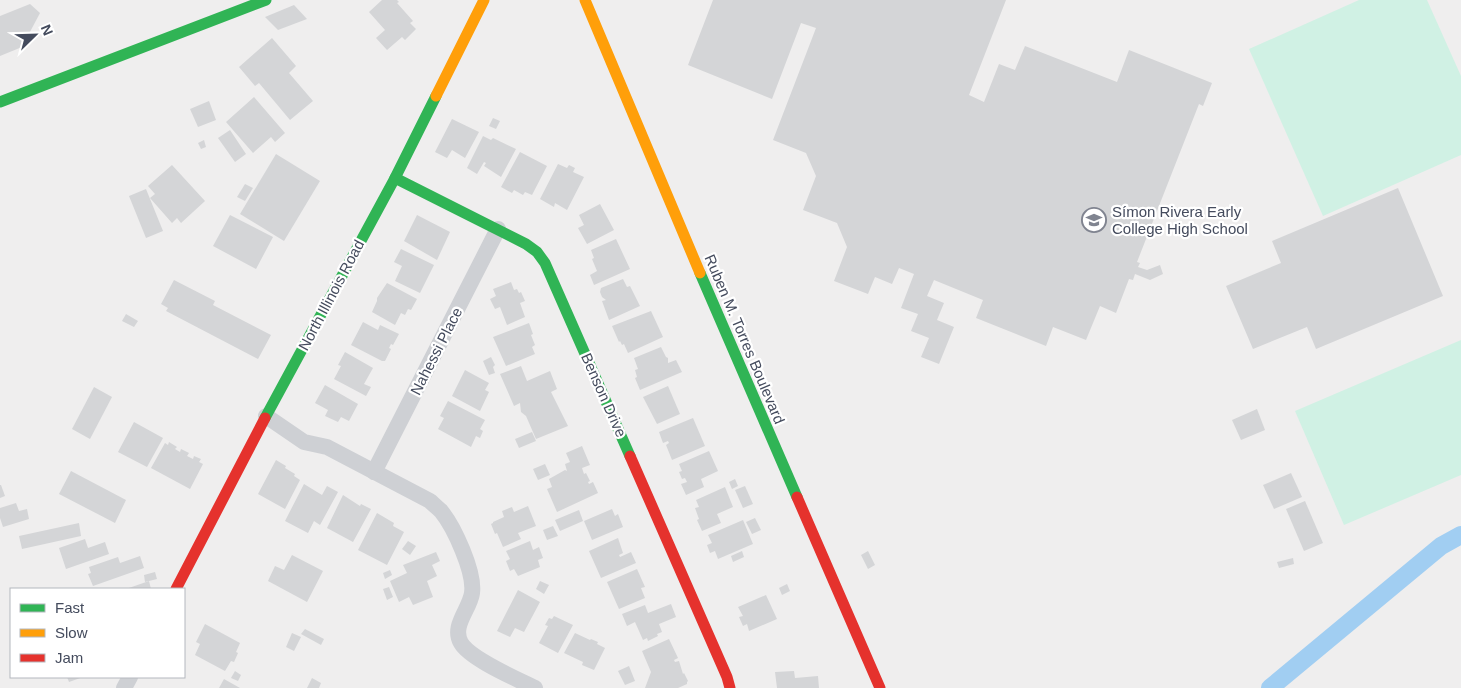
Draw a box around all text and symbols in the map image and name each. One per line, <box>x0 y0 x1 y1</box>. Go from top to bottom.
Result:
north arrow <box>10 10 60 60</box>
text: N <box>38 22 56 38</box>
place label: Símon Rivera Early College High School <box>1112 203 1248 237</box>
school or university icon: Símon Rivera Early College High School <box>1081 207 1107 233</box>
street label: North Illinois Road <box>295 237 367 353</box>
street label: Ruben M. Torres Boulevard <box>702 252 788 426</box>
street label: Nahessi Place <box>407 304 465 398</box>
street label: Benson Drive <box>578 350 630 440</box>
legend <box>10 588 185 678</box>
text: Fast <box>55 599 85 616</box>
text: Slow <box>55 624 88 641</box>
text: Jam <box>55 649 83 666</box>

